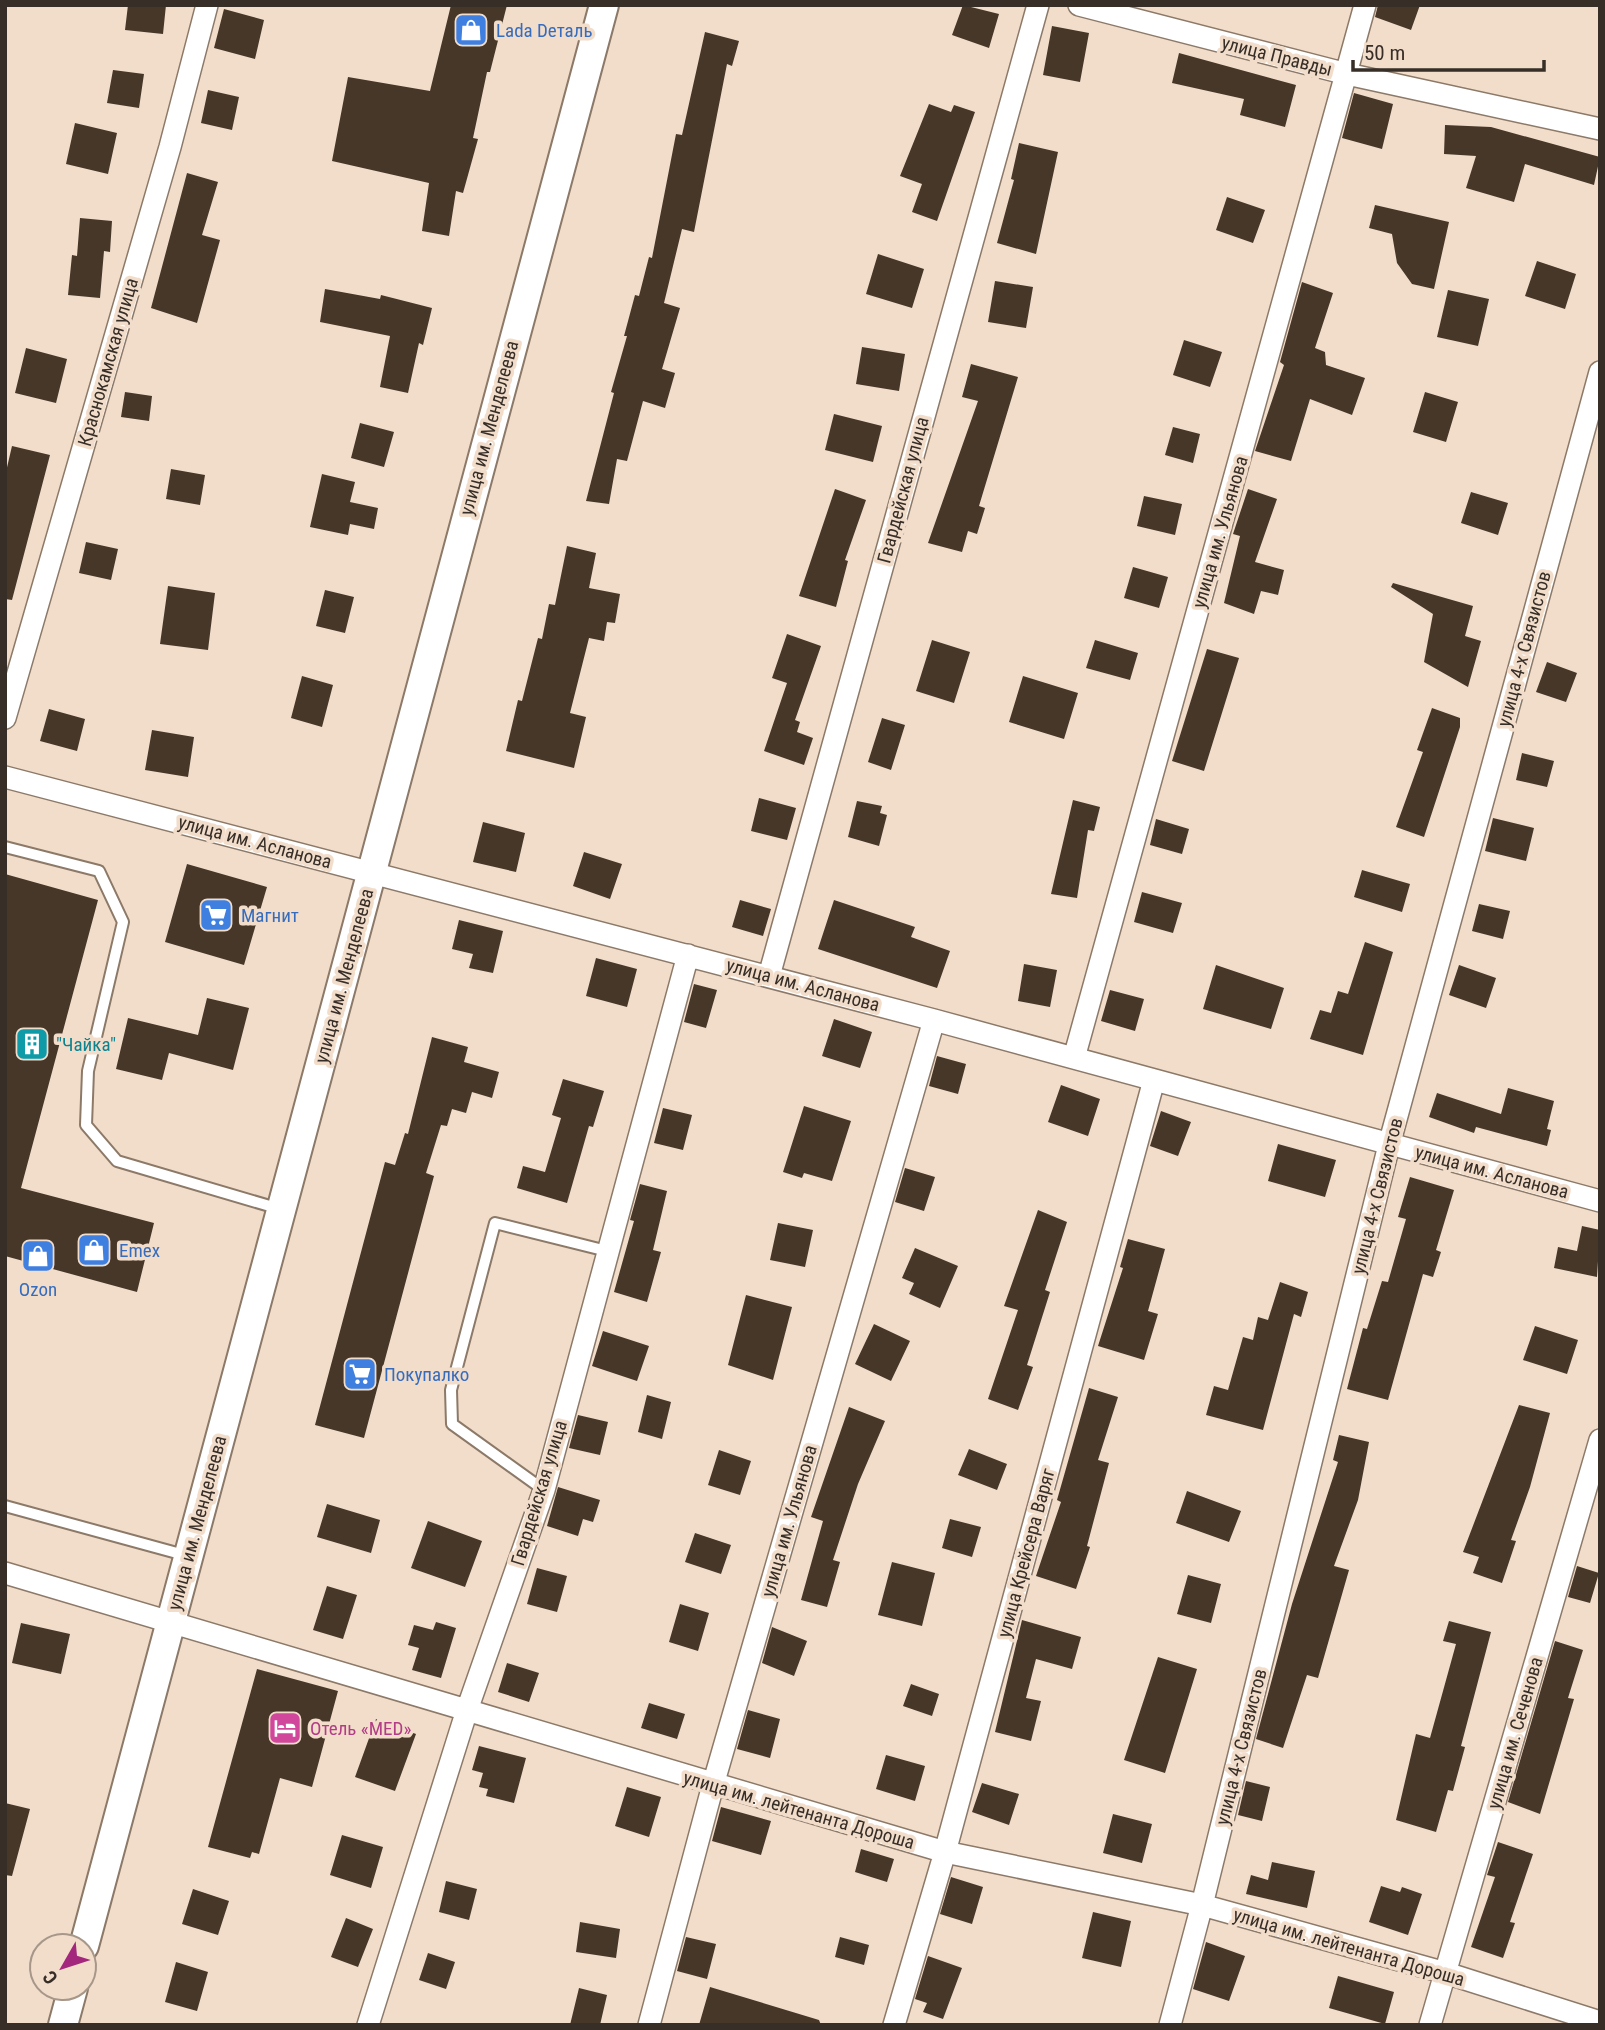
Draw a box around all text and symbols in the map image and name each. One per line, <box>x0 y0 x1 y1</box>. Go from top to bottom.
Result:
shop icon: Lada Dеталь <box>452 11 490 49</box>
place label: Lada Dеталь <box>496 19 593 42</box>
scale bar <box>1353 28 1544 72</box>
street label: улица Правды <box>1219 31 1335 81</box>
text: 50 m <box>1364 41 1405 65</box>
street label: Краснокамская улица <box>73 275 143 449</box>
street label: улица им. Менделеева <box>455 338 523 518</box>
street label: Гвардейская улица <box>872 414 934 566</box>
street label: улица им. Ульянова <box>1187 453 1253 611</box>
street label: улица 4-х Связистов <box>1492 569 1556 729</box>
street label: улица им. Асланова <box>176 810 334 874</box>
street label: улица им. Менделеева <box>310 886 378 1066</box>
supermarket icon: Магнит <box>197 896 235 934</box>
place label: Магнит <box>241 904 299 927</box>
street label: улица им. Асланова <box>724 953 882 1017</box>
building icon: "Чайка" <box>13 1025 51 1063</box>
place label: "Чайка" <box>56 1033 116 1056</box>
street label: улица 4-х Связистов <box>1346 1115 1408 1277</box>
street label: улица им. Асланова <box>1413 1140 1571 1204</box>
shop icon: Emex <box>75 1231 113 1269</box>
shop icon: Ozon <box>19 1237 57 1275</box>
place label: Emex <box>119 1239 160 1262</box>
place label: Ozon <box>19 1278 57 1301</box>
supermarket icon: Покупалко <box>341 1355 379 1393</box>
place label: Покупалко <box>384 1363 469 1386</box>
street label: Гвардейская улица <box>506 1418 572 1568</box>
street label: улица им. Менделеева <box>163 1433 231 1613</box>
street label: улица им. Ульянова <box>756 1442 822 1600</box>
street label: улица Крейсера Варяг <box>992 1466 1060 1640</box>
street label: улица им. Сеченова <box>1482 1654 1548 1812</box>
street label: улица 4-х Связистов <box>1210 1666 1272 1828</box>
hotel icon: Отель «MED» <box>266 1709 304 1747</box>
place label: Отель «MED» <box>310 1717 411 1740</box>
street label: улица им. лейтенанта Дороша <box>681 1766 917 1854</box>
street label: улица им. лейтенанта Дороша <box>1231 1903 1467 1991</box>
north arrow <box>28 1932 98 2002</box>
text: С <box>38 1966 63 1989</box>

